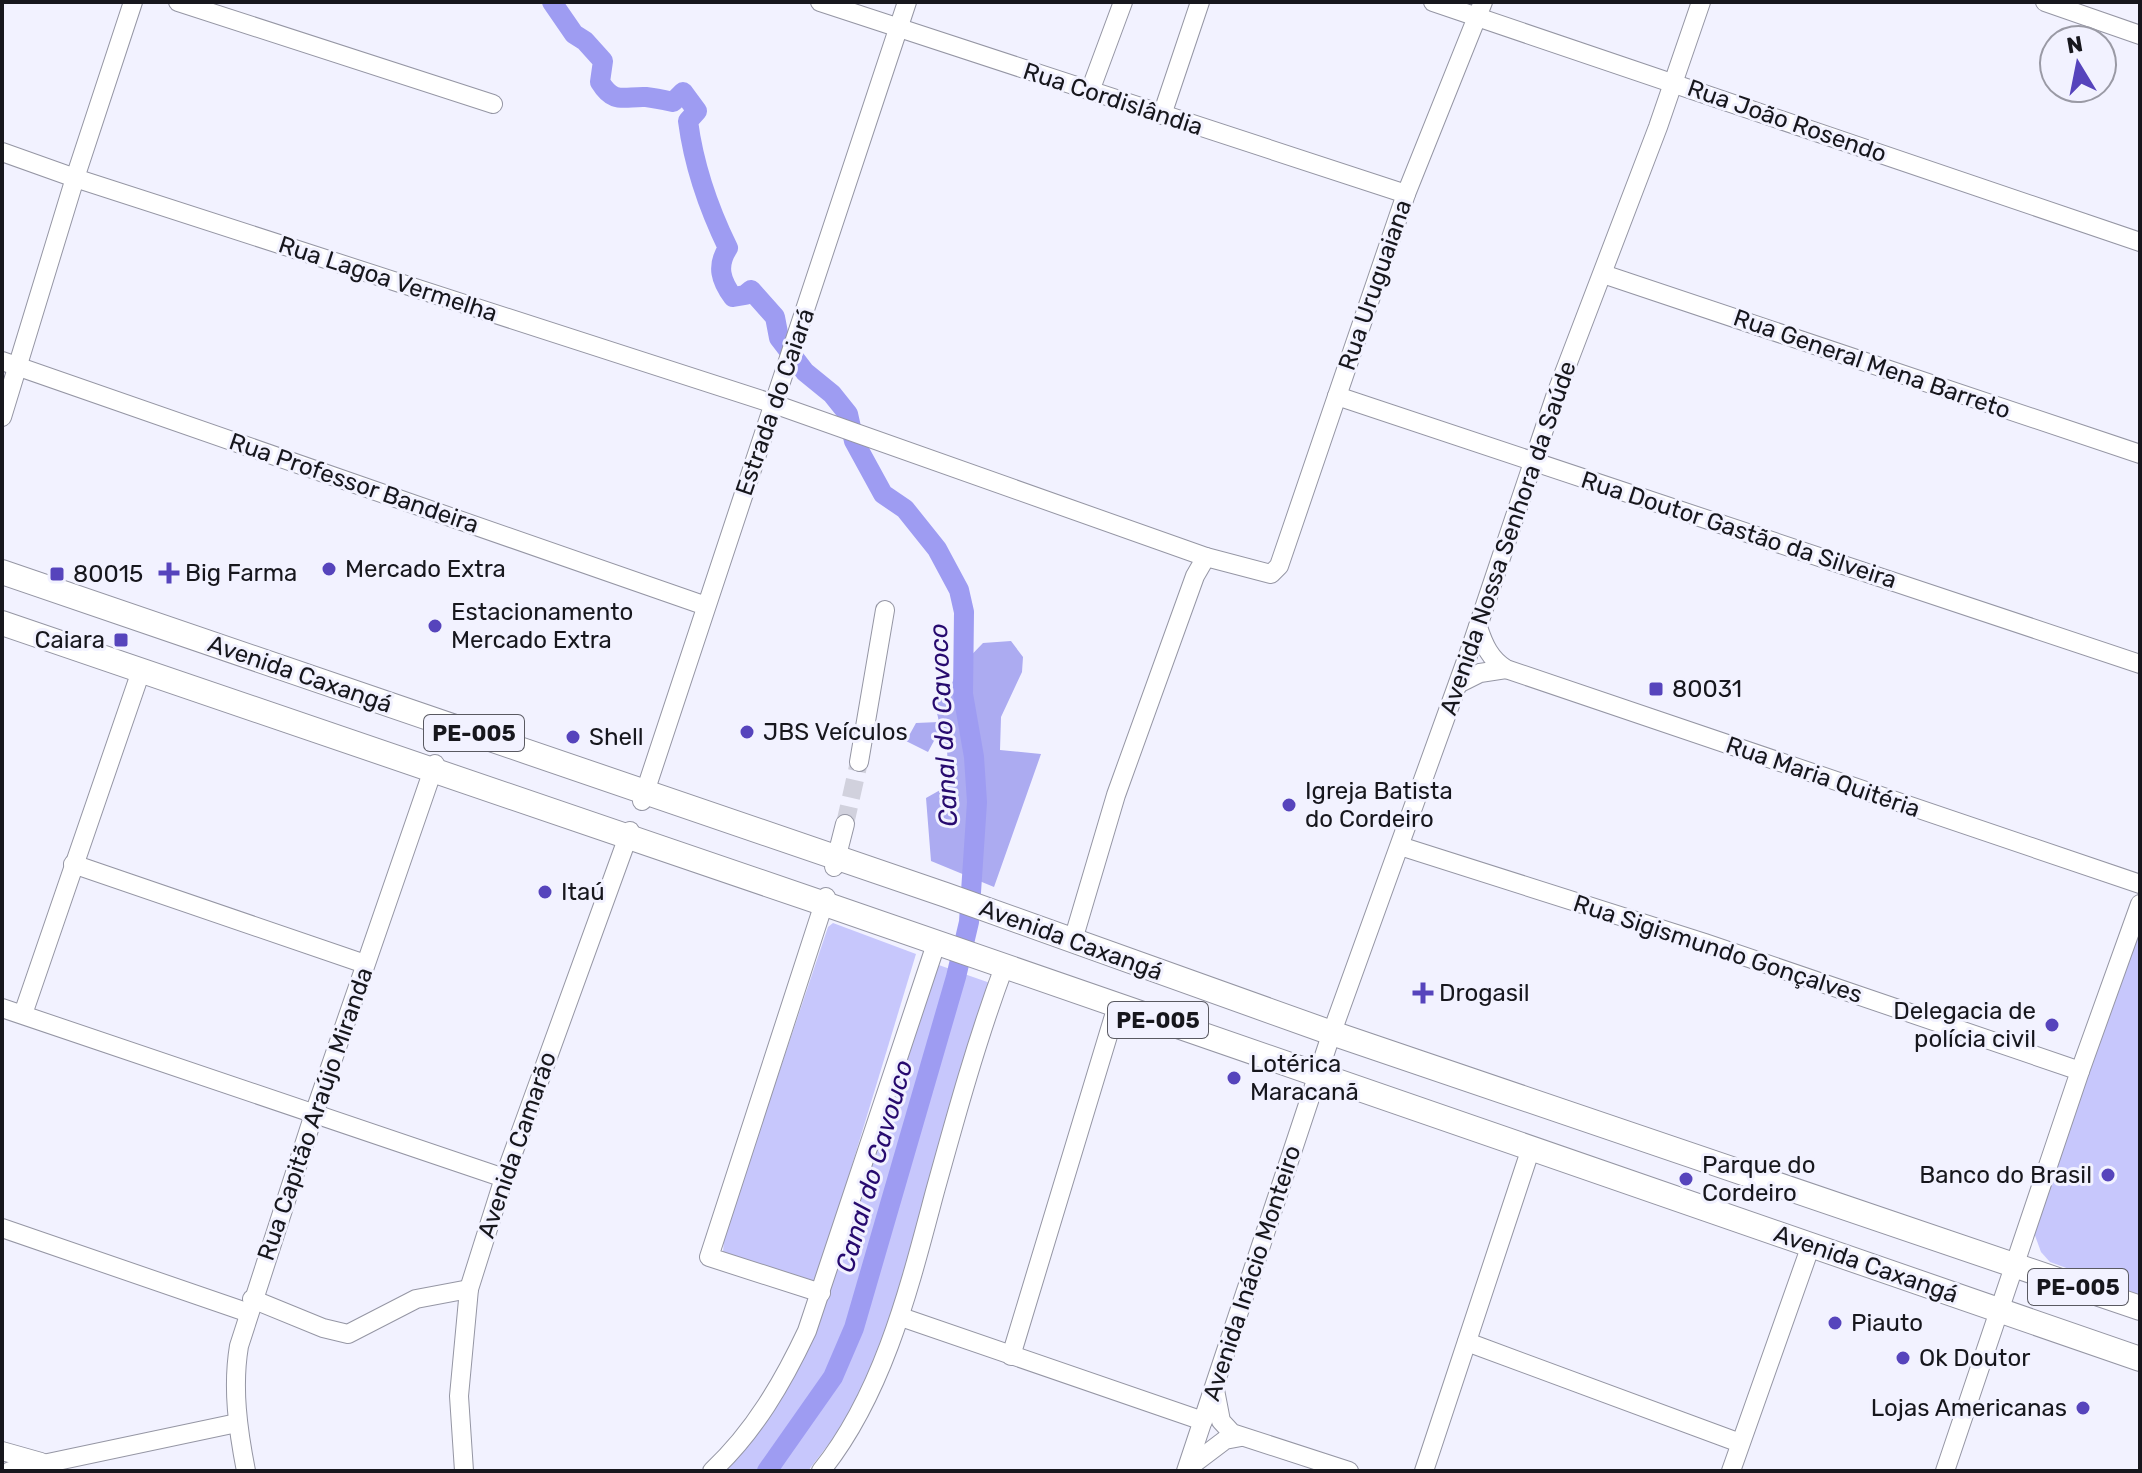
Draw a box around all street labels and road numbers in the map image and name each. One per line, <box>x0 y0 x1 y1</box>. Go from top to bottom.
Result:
street label: Rua Cordislândia <box>1020 57 1206 141</box>
street label: Rua João Rosendo <box>1684 74 1890 168</box>
street label: Rua Uruguaiana <box>1333 196 1417 374</box>
street label: Rua Lagoa Vermelha <box>275 230 501 328</box>
street label: Rua General Mena Barreto <box>1730 303 2014 425</box>
street label: Estrada do Caiará <box>730 305 820 499</box>
street label: Avenida Nossa Senhora da Saúde <box>1434 357 1582 719</box>
street label: Rua Professor Bandeira <box>226 427 482 539</box>
street label: Rua Doutor Gastão da Silveira <box>1578 466 1900 594</box>
street label: Avenida Caxangá <box>204 629 396 719</box>
road number: PE-005 <box>424 715 524 751</box>
street label: Rua Maria Quitéria <box>1722 731 1924 823</box>
street label: Rua Sigismundo Gonçalves <box>1570 889 1866 1009</box>
street label: Avenida Caxangá <box>976 894 1166 986</box>
street label: Rua Capitão Araújo Miranda <box>252 964 378 1264</box>
road number: PE-005 <box>1108 1002 1208 1038</box>
street label: Avenida Camarão <box>472 1048 562 1242</box>
street label: Avenida Inácio Monteiro <box>1197 1142 1307 1404</box>
street label: Avenida Caxangá <box>1770 1219 1962 1309</box>
road number: PE-005 <box>2028 1269 2128 1305</box>

